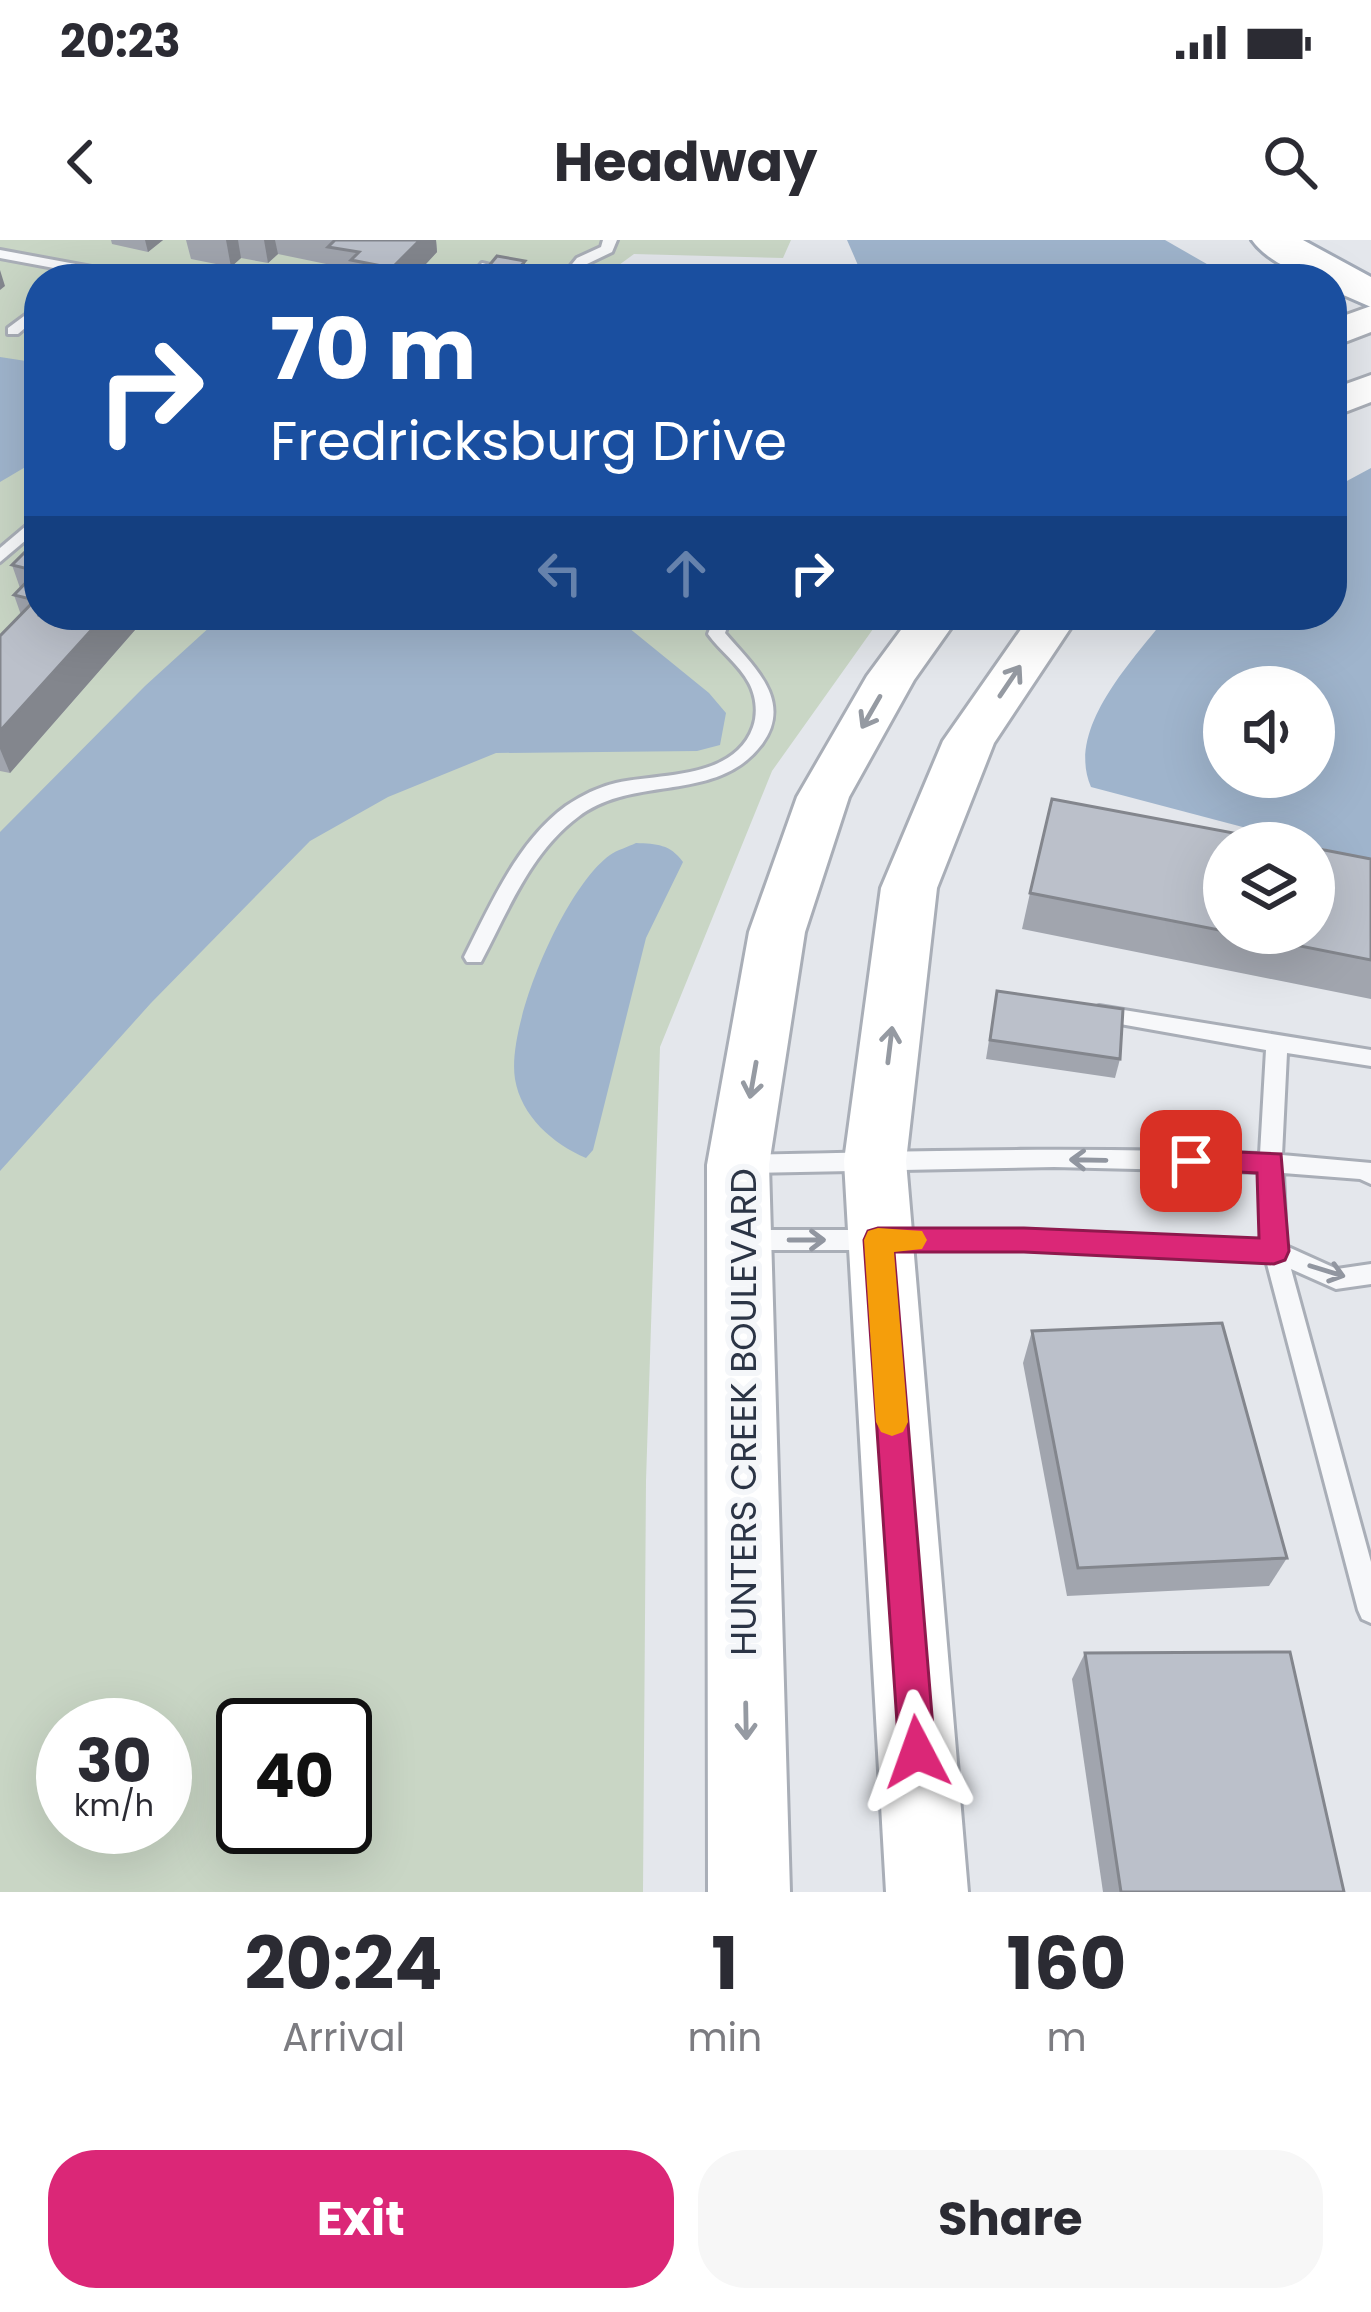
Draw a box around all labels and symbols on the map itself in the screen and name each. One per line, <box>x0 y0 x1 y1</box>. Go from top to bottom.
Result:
one-way arrow <box>997 664 1022 698</box>
one-way arrow <box>859 694 883 729</box>
one-way arrow <box>879 1026 901 1065</box>
one-way arrow <box>740 1060 763 1099</box>
pin <box>1140 1110 1242 1212</box>
one-way arrow <box>1069 1149 1108 1171</box>
street label: HUNTERS CREEK BOULEVARD <box>718 1168 769 1656</box>
one-way arrow <box>787 1229 826 1251</box>
one-way arrow <box>1307 1262 1345 1284</box>
position arrow <box>854 1689 980 1815</box>
speed limit sign: 40 <box>216 1698 372 1854</box>
one-way arrow <box>734 1701 757 1740</box>

